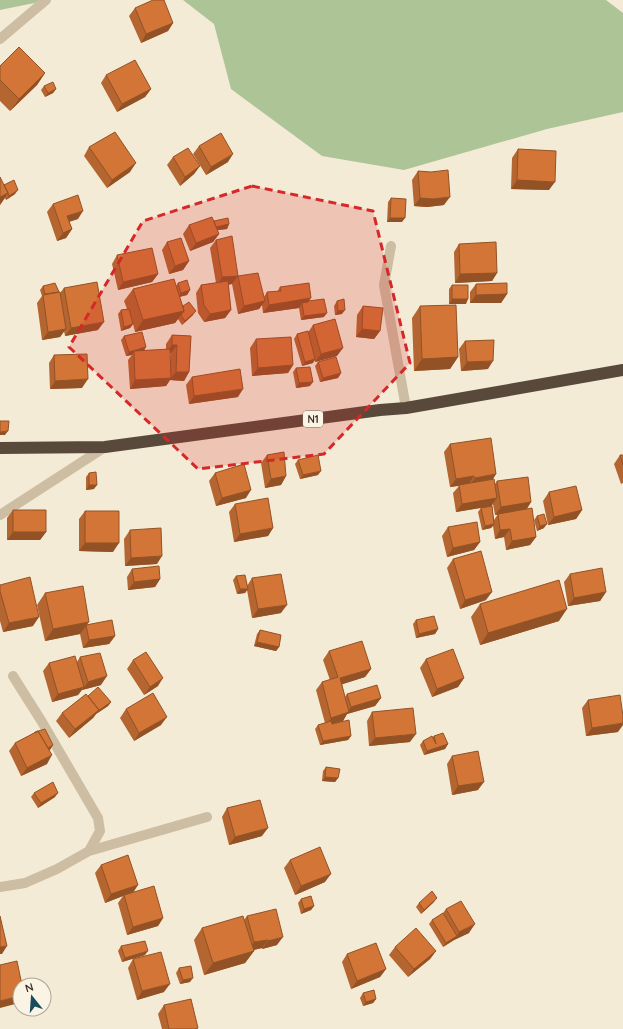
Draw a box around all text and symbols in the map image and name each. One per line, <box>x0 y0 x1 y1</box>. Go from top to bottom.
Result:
road number: N1 <box>303 411 323 427</box>
north arrow <box>12 977 52 1017</box>
text: N <box>23 980 35 995</box>

